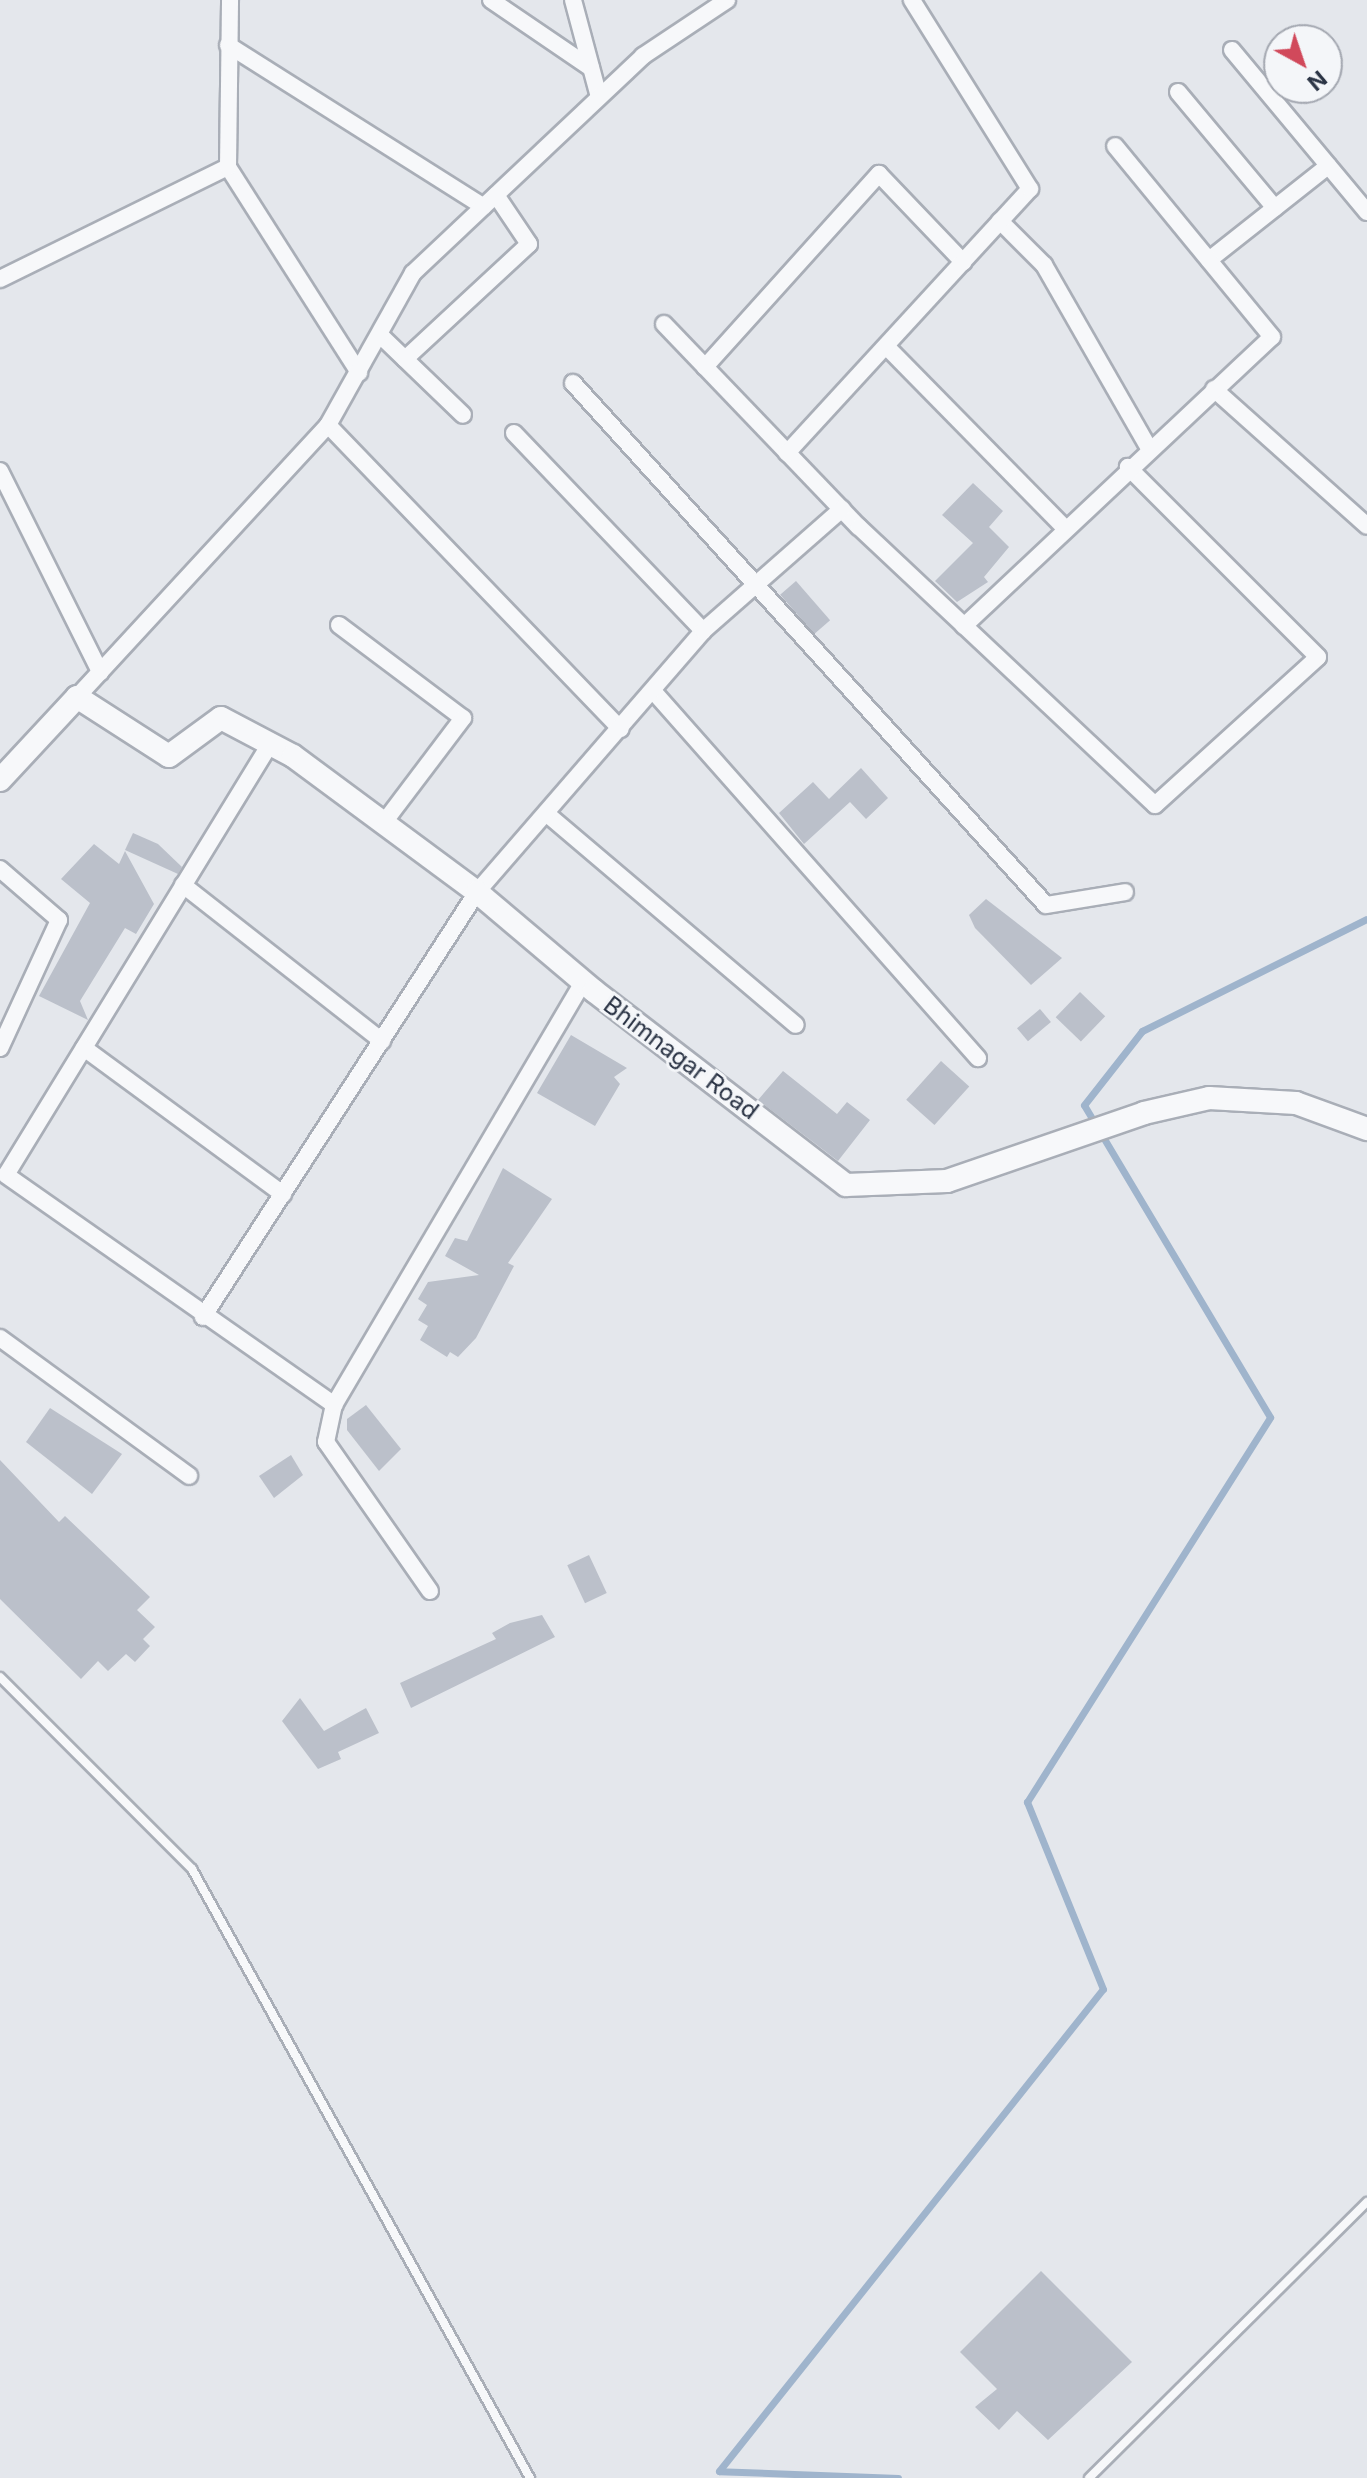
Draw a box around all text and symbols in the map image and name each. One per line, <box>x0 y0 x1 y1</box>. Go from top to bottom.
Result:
north arrow <box>1263 24 1343 104</box>
text: N <box>1302 66 1332 96</box>
street label: Bhimnagar Road <box>598 990 764 1126</box>

